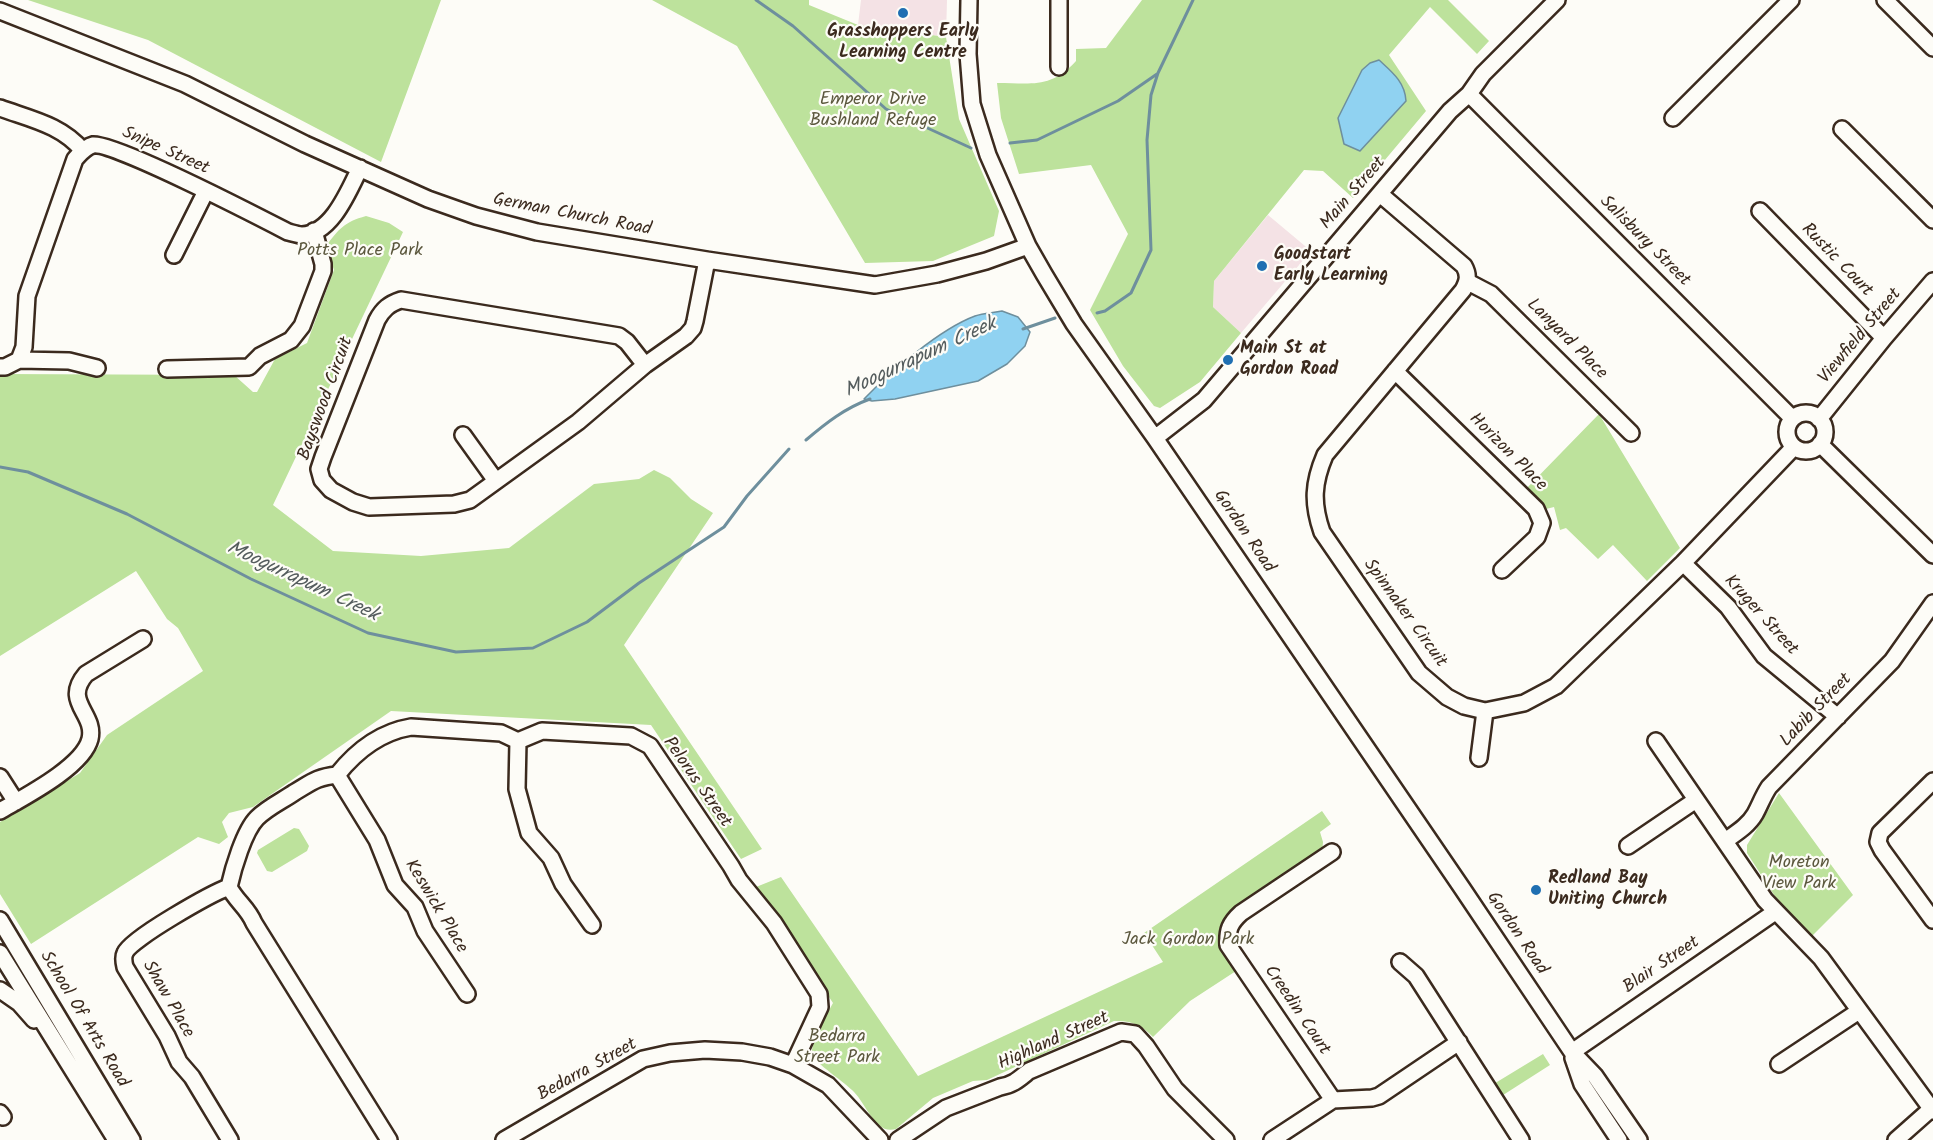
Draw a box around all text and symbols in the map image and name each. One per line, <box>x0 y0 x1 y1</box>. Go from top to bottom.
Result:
marker: Grasshoppers Early Learning Centre <box>896 6 910 20</box>
place label: Grasshoppers Early Learning Centre <box>827 22 979 64</box>
park label: Emperor Drive Bushland Refuge <box>810 90 936 132</box>
street label: Snipe Street <box>118 123 212 181</box>
street label: Main Street <box>1317 153 1391 235</box>
street label: German Church Road <box>491 190 653 242</box>
street label: Salisbury Street <box>1594 192 1694 292</box>
street label: Rustic Court <box>1796 220 1876 302</box>
park label: Potts Place Park <box>297 241 423 263</box>
place label: Goodstart Early Learning <box>1274 245 1388 288</box>
marker: Goodstart Early Learning <box>1255 259 1269 273</box>
street label: Viewfield Street <box>1815 285 1907 389</box>
street label: Lanyard Place <box>1521 295 1611 385</box>
water label: Moogurrapum Creek <box>841 313 1001 405</box>
street label: Bayswood Circuit <box>295 334 359 464</box>
place label: Main St at Gordon Road <box>1240 339 1338 382</box>
marker: Main St at Gordon Road <box>1221 353 1235 367</box>
street label: Horizon Place <box>1463 409 1551 497</box>
street label: Gordon Road <box>1207 487 1279 577</box>
water label: Moogurrapum Creek <box>222 537 382 629</box>
street label: Spinnaker Circuit <box>1357 556 1451 672</box>
street label: Kruger Street <box>1718 571 1802 661</box>
street label: Labib Street <box>1776 670 1858 752</box>
street label: Pelorus Street <box>657 734 735 832</box>
park label: Moreton View Park <box>1762 853 1836 896</box>
street label: Keswick Place <box>399 856 471 958</box>
place label: Redland Bay Uniting Church <box>1548 869 1667 912</box>
marker: Redland Bay Uniting Church <box>1529 883 1543 897</box>
street label: Gordon Road <box>1480 889 1552 979</box>
park label: Jack Gordon Park <box>1122 930 1254 952</box>
street label: Blair Street <box>1620 933 1704 999</box>
street label: School Of Arts Road <box>34 948 132 1092</box>
street label: Shaw Place <box>136 957 198 1043</box>
street label: Creedin Court <box>1258 962 1334 1060</box>
street label: Highland Street <box>995 1008 1113 1076</box>
park label: Bedarra Street Park <box>794 1027 880 1070</box>
street label: Bedarra Street <box>535 1035 641 1107</box>

